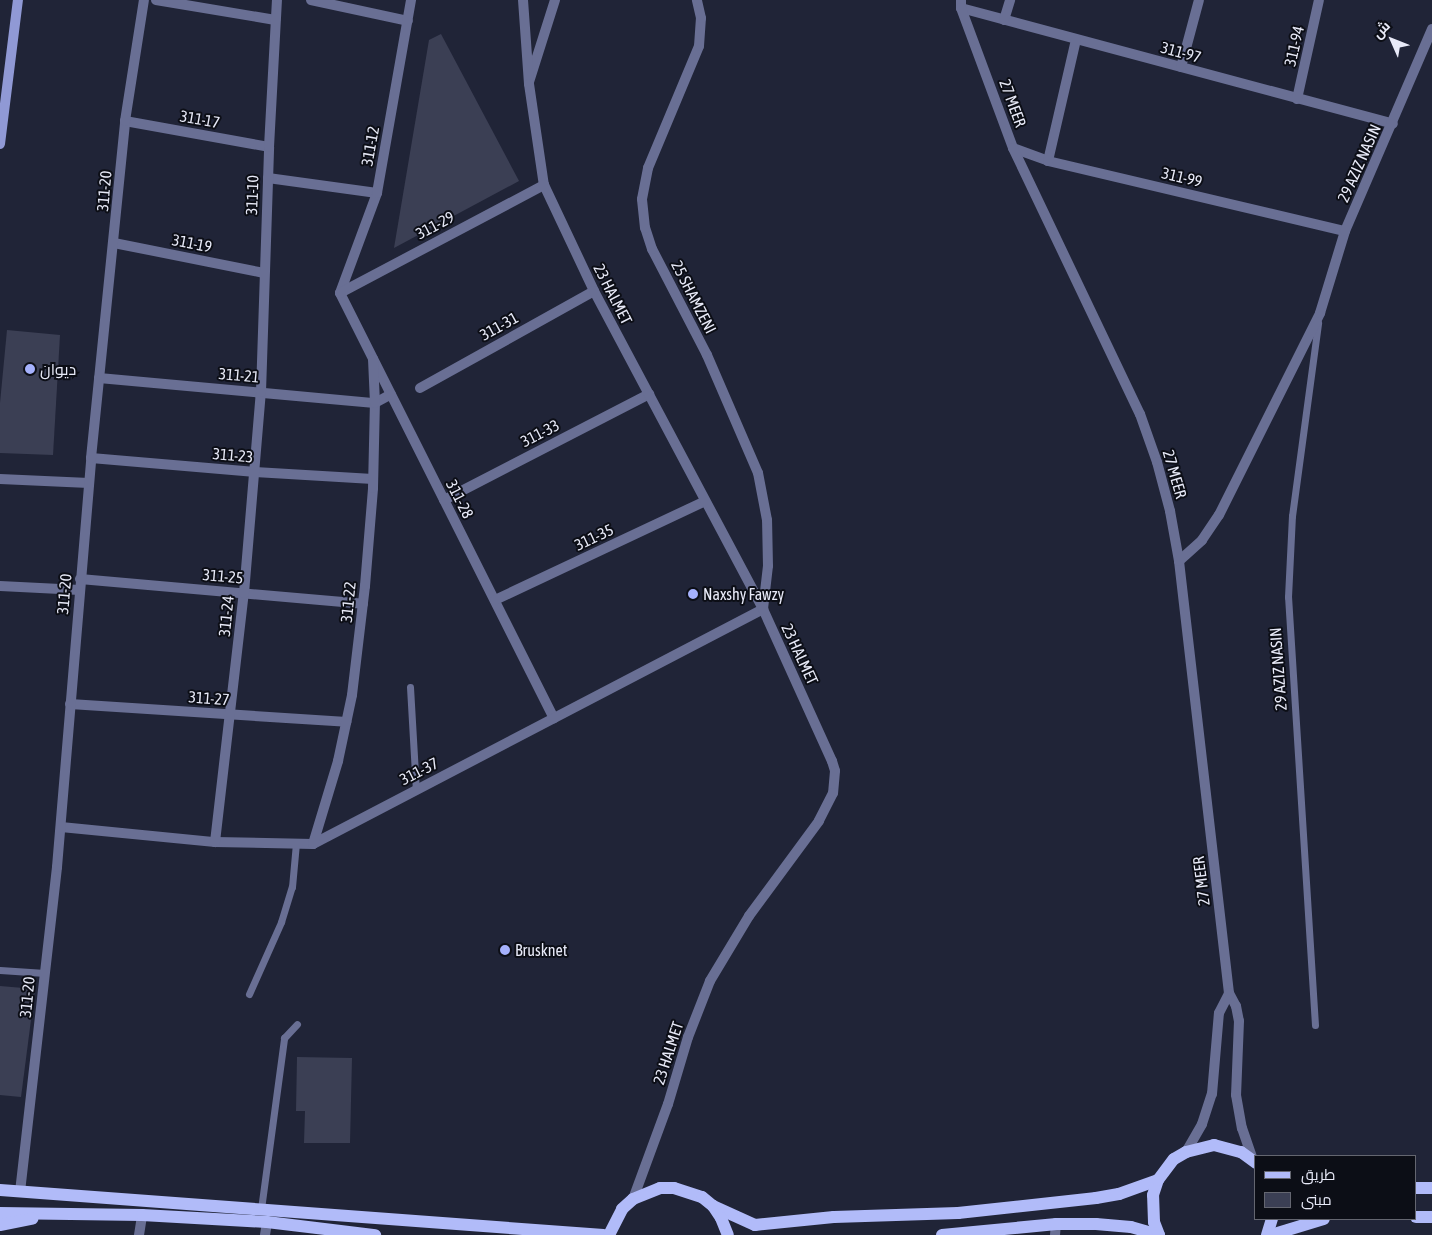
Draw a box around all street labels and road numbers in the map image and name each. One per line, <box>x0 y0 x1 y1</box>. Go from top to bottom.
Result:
street label: 311-94 <box>1280 24 1308 68</box>
street label: 311-97 <box>1159 37 1203 67</box>
street label: 27 MEER <box>995 76 1031 130</box>
street label: 311-17 <box>179 106 221 132</box>
street label: 29 AZIZ NASIN <box>1333 121 1385 205</box>
street label: 311-12 <box>357 125 383 167</box>
street label: 311-99 <box>1160 163 1204 191</box>
street label: 311-20 <box>93 170 115 212</box>
street label: 311-10 <box>242 175 262 215</box>
street label: 311-29 <box>412 207 458 243</box>
street label: 311-19 <box>171 230 213 256</box>
street label: 25 SHAMZENI <box>667 257 721 337</box>
street label: 23 HALMET <box>590 261 636 327</box>
street label: 311-31 <box>477 308 521 344</box>
street label: 311-21 <box>218 364 260 386</box>
street label: 311-33 <box>517 415 563 451</box>
street label: 311-23 <box>212 444 254 466</box>
street label: 27 MEER <box>1159 448 1191 500</box>
street label: 311-28 <box>442 476 478 522</box>
street label: 311-35 <box>571 520 617 554</box>
street label: 311-25 <box>202 565 244 587</box>
street label: 311-20 <box>53 573 75 615</box>
street label: 311-22 <box>336 581 360 623</box>
street label: 311-24 <box>214 595 238 637</box>
street label: 23 HALMET <box>778 620 822 688</box>
street label: 29 AZIZ NASIN <box>1266 627 1290 711</box>
street label: 311-27 <box>188 687 230 709</box>
street label: 311-37 <box>396 753 442 789</box>
street label: 27 MEER <box>1188 855 1214 907</box>
street label: 311-20 <box>15 976 39 1018</box>
street label: 23 HALMET <box>649 1019 687 1087</box>

